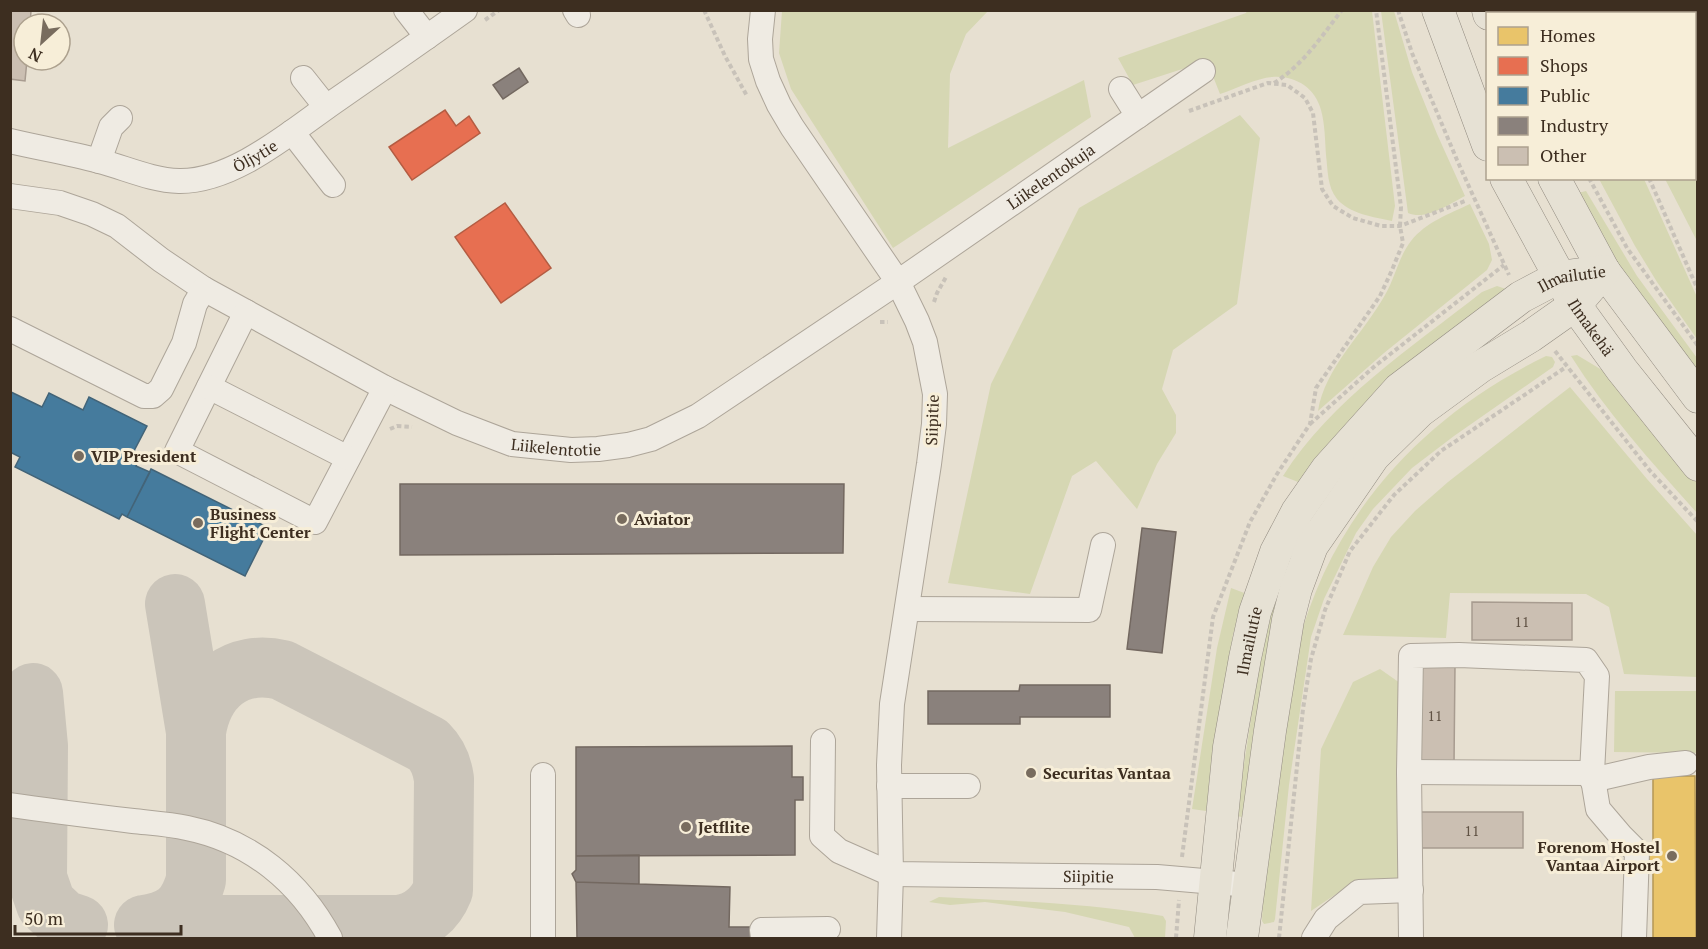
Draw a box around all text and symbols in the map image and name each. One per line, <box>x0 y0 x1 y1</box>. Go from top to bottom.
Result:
north arrow <box>12 12 72 72</box>
legend <box>1486 12 1696 180</box>
text: Homes <box>1540 23 1595 47</box>
text: N <box>25 43 46 68</box>
text: Shops <box>1540 53 1588 77</box>
text: Public <box>1540 83 1590 107</box>
text: Industry <box>1540 113 1609 137</box>
street label: Öljytie <box>229 134 282 177</box>
street label: Liikelentokuja <box>1003 138 1099 214</box>
text: Other <box>1540 143 1587 167</box>
street label: Ilmailutie <box>1534 260 1607 297</box>
street label: Ilmakehä <box>1563 295 1619 360</box>
street label: Siipitie <box>920 394 944 446</box>
street label: Liikelentotie <box>510 433 602 461</box>
place label: VIP President <box>91 445 197 467</box>
marker: VIP President <box>72 449 86 463</box>
place label: Business Flight Center <box>210 503 311 543</box>
place label: Aviator <box>634 508 690 530</box>
marker: Aviator <box>615 512 629 526</box>
marker: Business Flight Center <box>191 516 205 530</box>
street label: Ilmailutie <box>1231 603 1267 677</box>
house number: 11 <box>1515 612 1529 631</box>
house number: 11 <box>1428 706 1442 725</box>
place label: Securitas Vantaa <box>1043 762 1171 784</box>
marker: Securitas Vantaa <box>1024 766 1038 780</box>
place label: Jetflite <box>698 816 750 838</box>
marker: Jetflite <box>679 820 693 834</box>
house number: 11 <box>1465 821 1479 840</box>
place label: Forenom Hostel Vantaa Airport <box>1538 836 1661 876</box>
marker: Forenom Hostel Vantaa Airport <box>1665 849 1679 863</box>
street label: Siipitie <box>1063 865 1114 888</box>
scale bar <box>15 898 182 936</box>
text: 50 m <box>24 906 64 930</box>

